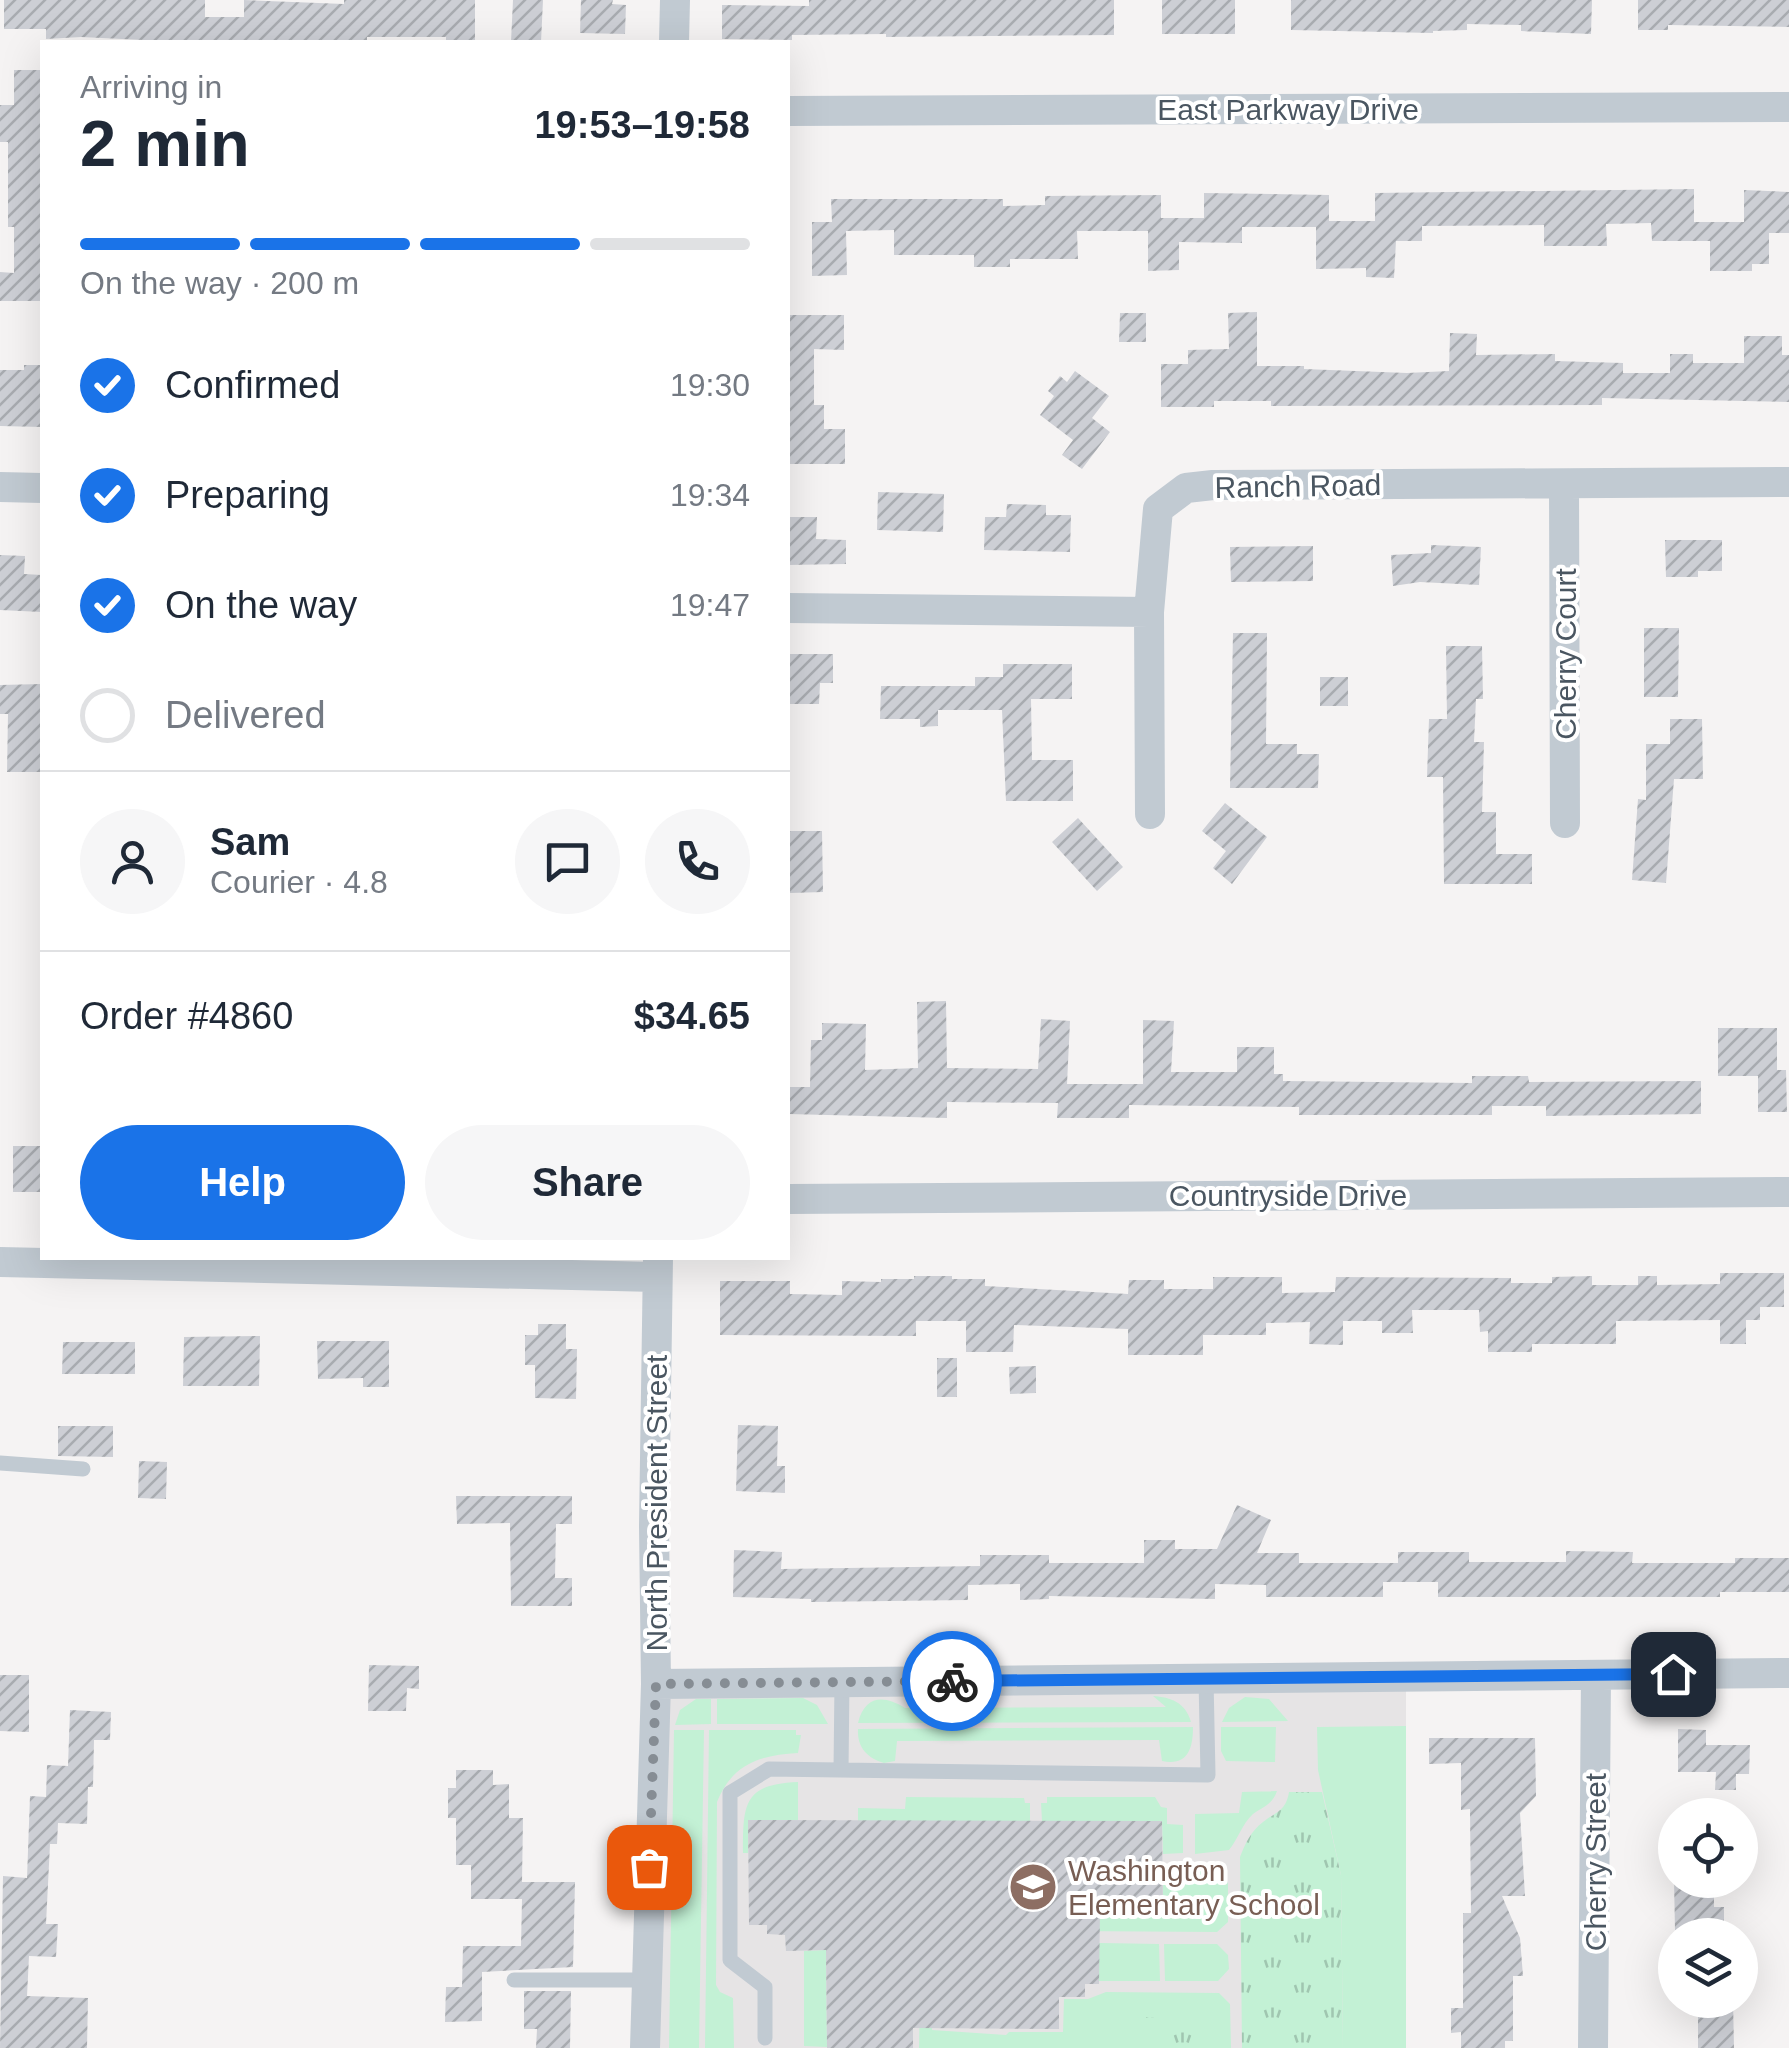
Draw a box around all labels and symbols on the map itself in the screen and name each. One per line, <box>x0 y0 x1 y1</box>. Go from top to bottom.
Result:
street label: East Parkway Drive <box>1157 93 1419 126</box>
street label: Ranch Road <box>1214 468 1382 504</box>
street label: Cherry Court <box>1549 567 1582 740</box>
street label: Countryside Drive <box>1169 1179 1407 1212</box>
street label: North President Street <box>640 1354 673 1651</box>
courier <box>902 1631 1002 1731</box>
pin <box>1631 1632 1716 1717</box>
street label: Cherry Street <box>1579 1772 1612 1951</box>
pin <box>607 1825 692 1910</box>
place label: Washington Elementary School <box>1068 1854 1320 1921</box>
school or university icon: Washington Elementary School <box>1007 1861 1059 1913</box>

